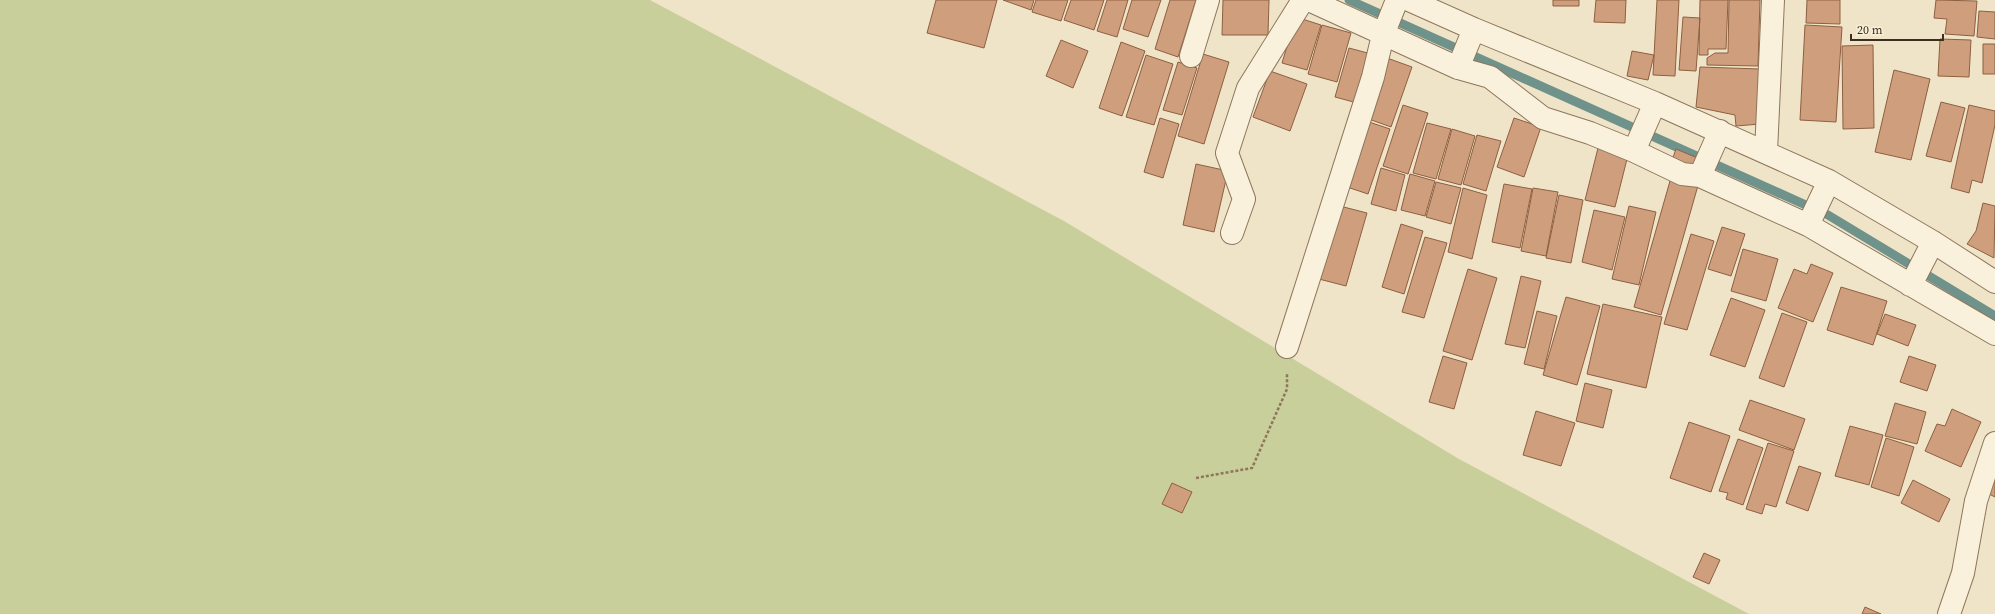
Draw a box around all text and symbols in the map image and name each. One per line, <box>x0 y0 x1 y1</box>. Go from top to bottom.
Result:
scale bar <box>1851 16 1943 42</box>
text: 20 m <box>1857 22 1883 38</box>

